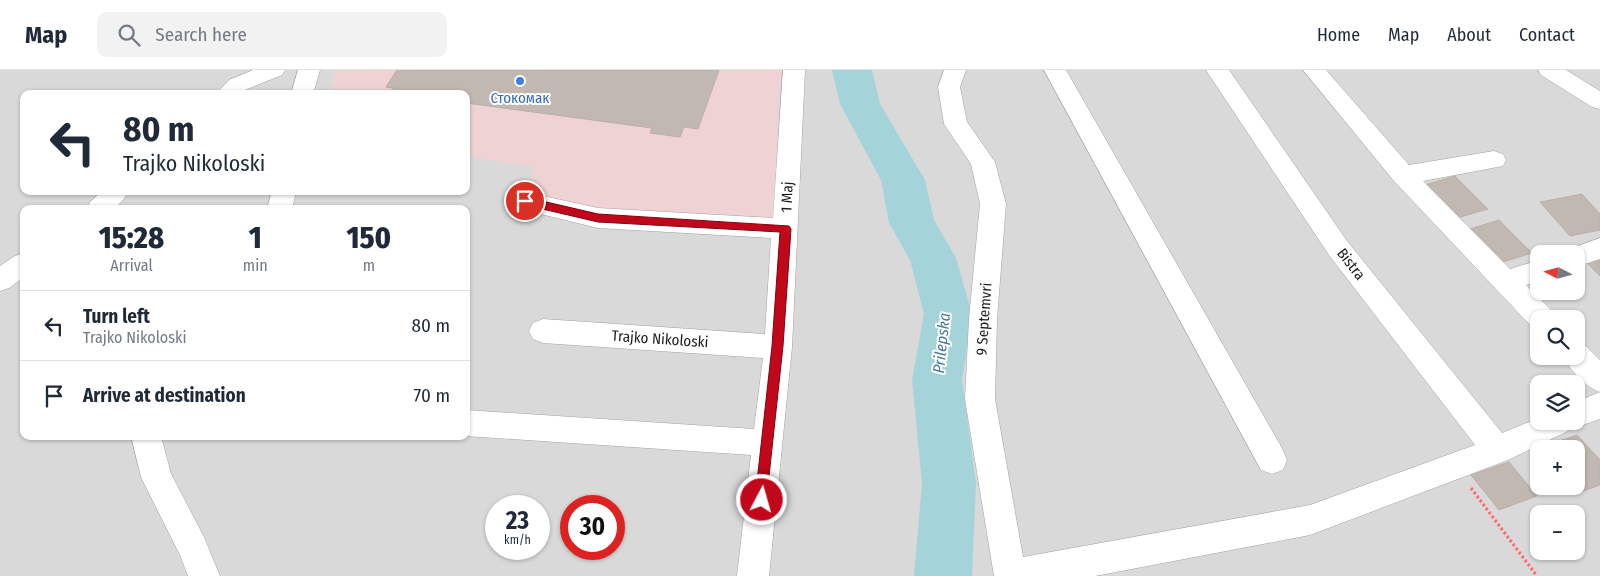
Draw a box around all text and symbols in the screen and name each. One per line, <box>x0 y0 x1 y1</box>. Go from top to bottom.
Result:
search box <box>97 12 447 57</box>
text: Map <box>25 21 67 49</box>
icon: search <box>115 21 143 49</box>
text: Search here <box>155 23 247 46</box>
text: Home <box>1317 24 1360 46</box>
text: Map <box>1388 24 1419 46</box>
text: About <box>1447 24 1491 46</box>
text: Contact <box>1519 24 1575 46</box>
marker: Стокомак <box>514 75 526 87</box>
place label: Стокомак <box>491 89 549 107</box>
text: 80 m <box>123 108 195 150</box>
icon: left <box>40 110 105 175</box>
text: Trajko Nikoloski <box>123 150 265 177</box>
pin <box>504 180 546 222</box>
street label: 1 Maj <box>777 181 797 213</box>
icon: arrive <box>511 187 539 215</box>
text: 15:28 <box>99 220 164 256</box>
text: 1 <box>249 220 262 256</box>
text: 150 <box>346 220 391 256</box>
street label: Bistra <box>1333 245 1369 283</box>
north arrow <box>1530 245 1585 300</box>
map controls <box>1530 245 1585 560</box>
text: Arrival <box>110 256 153 275</box>
text: min <box>243 256 268 275</box>
text: m <box>363 256 375 275</box>
street label: 9 Septemvri <box>972 282 996 356</box>
text: Turn left <box>83 305 150 328</box>
button: search <box>1530 310 1585 365</box>
icon: left <box>40 312 68 340</box>
water label: Prilepska <box>929 312 954 374</box>
text: 80 m <box>412 314 450 337</box>
street label: Trajko Nikoloski <box>611 327 709 351</box>
text: Trajko Nikoloski <box>83 328 187 347</box>
button: layers <box>1530 375 1585 430</box>
icon: arrive <box>40 382 68 410</box>
text: Arrive at destination <box>83 384 246 407</box>
text: 70 m <box>414 384 450 407</box>
button: + <box>1530 440 1585 495</box>
position arrow <box>735 473 787 525</box>
speed limit sign: 30 <box>560 495 625 560</box>
button: − <box>1530 505 1585 560</box>
text: 23 <box>506 506 529 536</box>
text: km/h <box>504 533 531 547</box>

